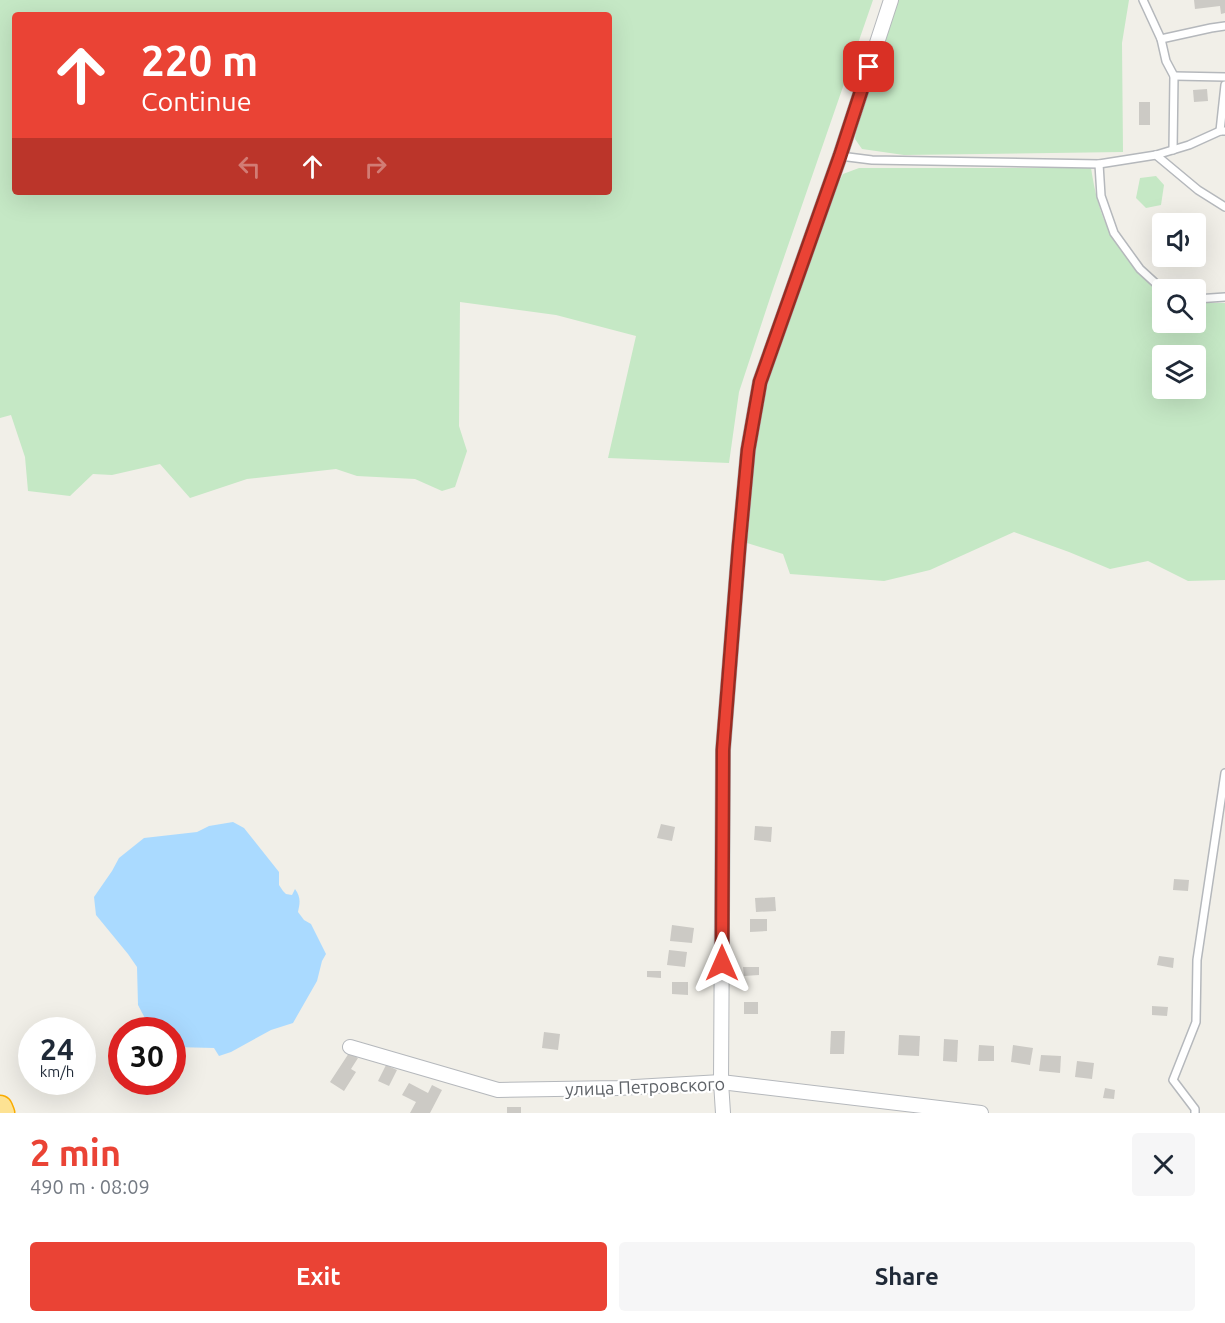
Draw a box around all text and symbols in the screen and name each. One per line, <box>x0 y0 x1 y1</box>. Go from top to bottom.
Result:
icon: ahead <box>42 36 120 114</box>
text: 220 m <box>141 37 258 84</box>
pin <box>843 41 894 92</box>
icon: arrive <box>852 50 885 83</box>
text: Continue <box>141 86 252 116</box>
icon: left <box>233 150 266 183</box>
icon: ahead <box>296 150 329 183</box>
icon: right <box>359 150 392 183</box>
map controls <box>1152 213 1206 399</box>
button: sound <box>1152 213 1206 267</box>
button: search <box>1152 279 1206 333</box>
button: layers <box>1152 345 1206 399</box>
position arrow <box>690 931 754 995</box>
speed limit sign: 30 <box>108 1017 186 1095</box>
text: 24 <box>40 1032 74 1066</box>
text: km/h <box>40 1063 74 1080</box>
street label: улица Петровского <box>565 1073 725 1099</box>
text: 2 min <box>30 1132 121 1173</box>
button: close <box>1132 1133 1195 1196</box>
text: 490 m · 08:09 <box>30 1175 150 1198</box>
button: Exit <box>30 1242 607 1311</box>
button: Share <box>619 1242 1195 1311</box>

